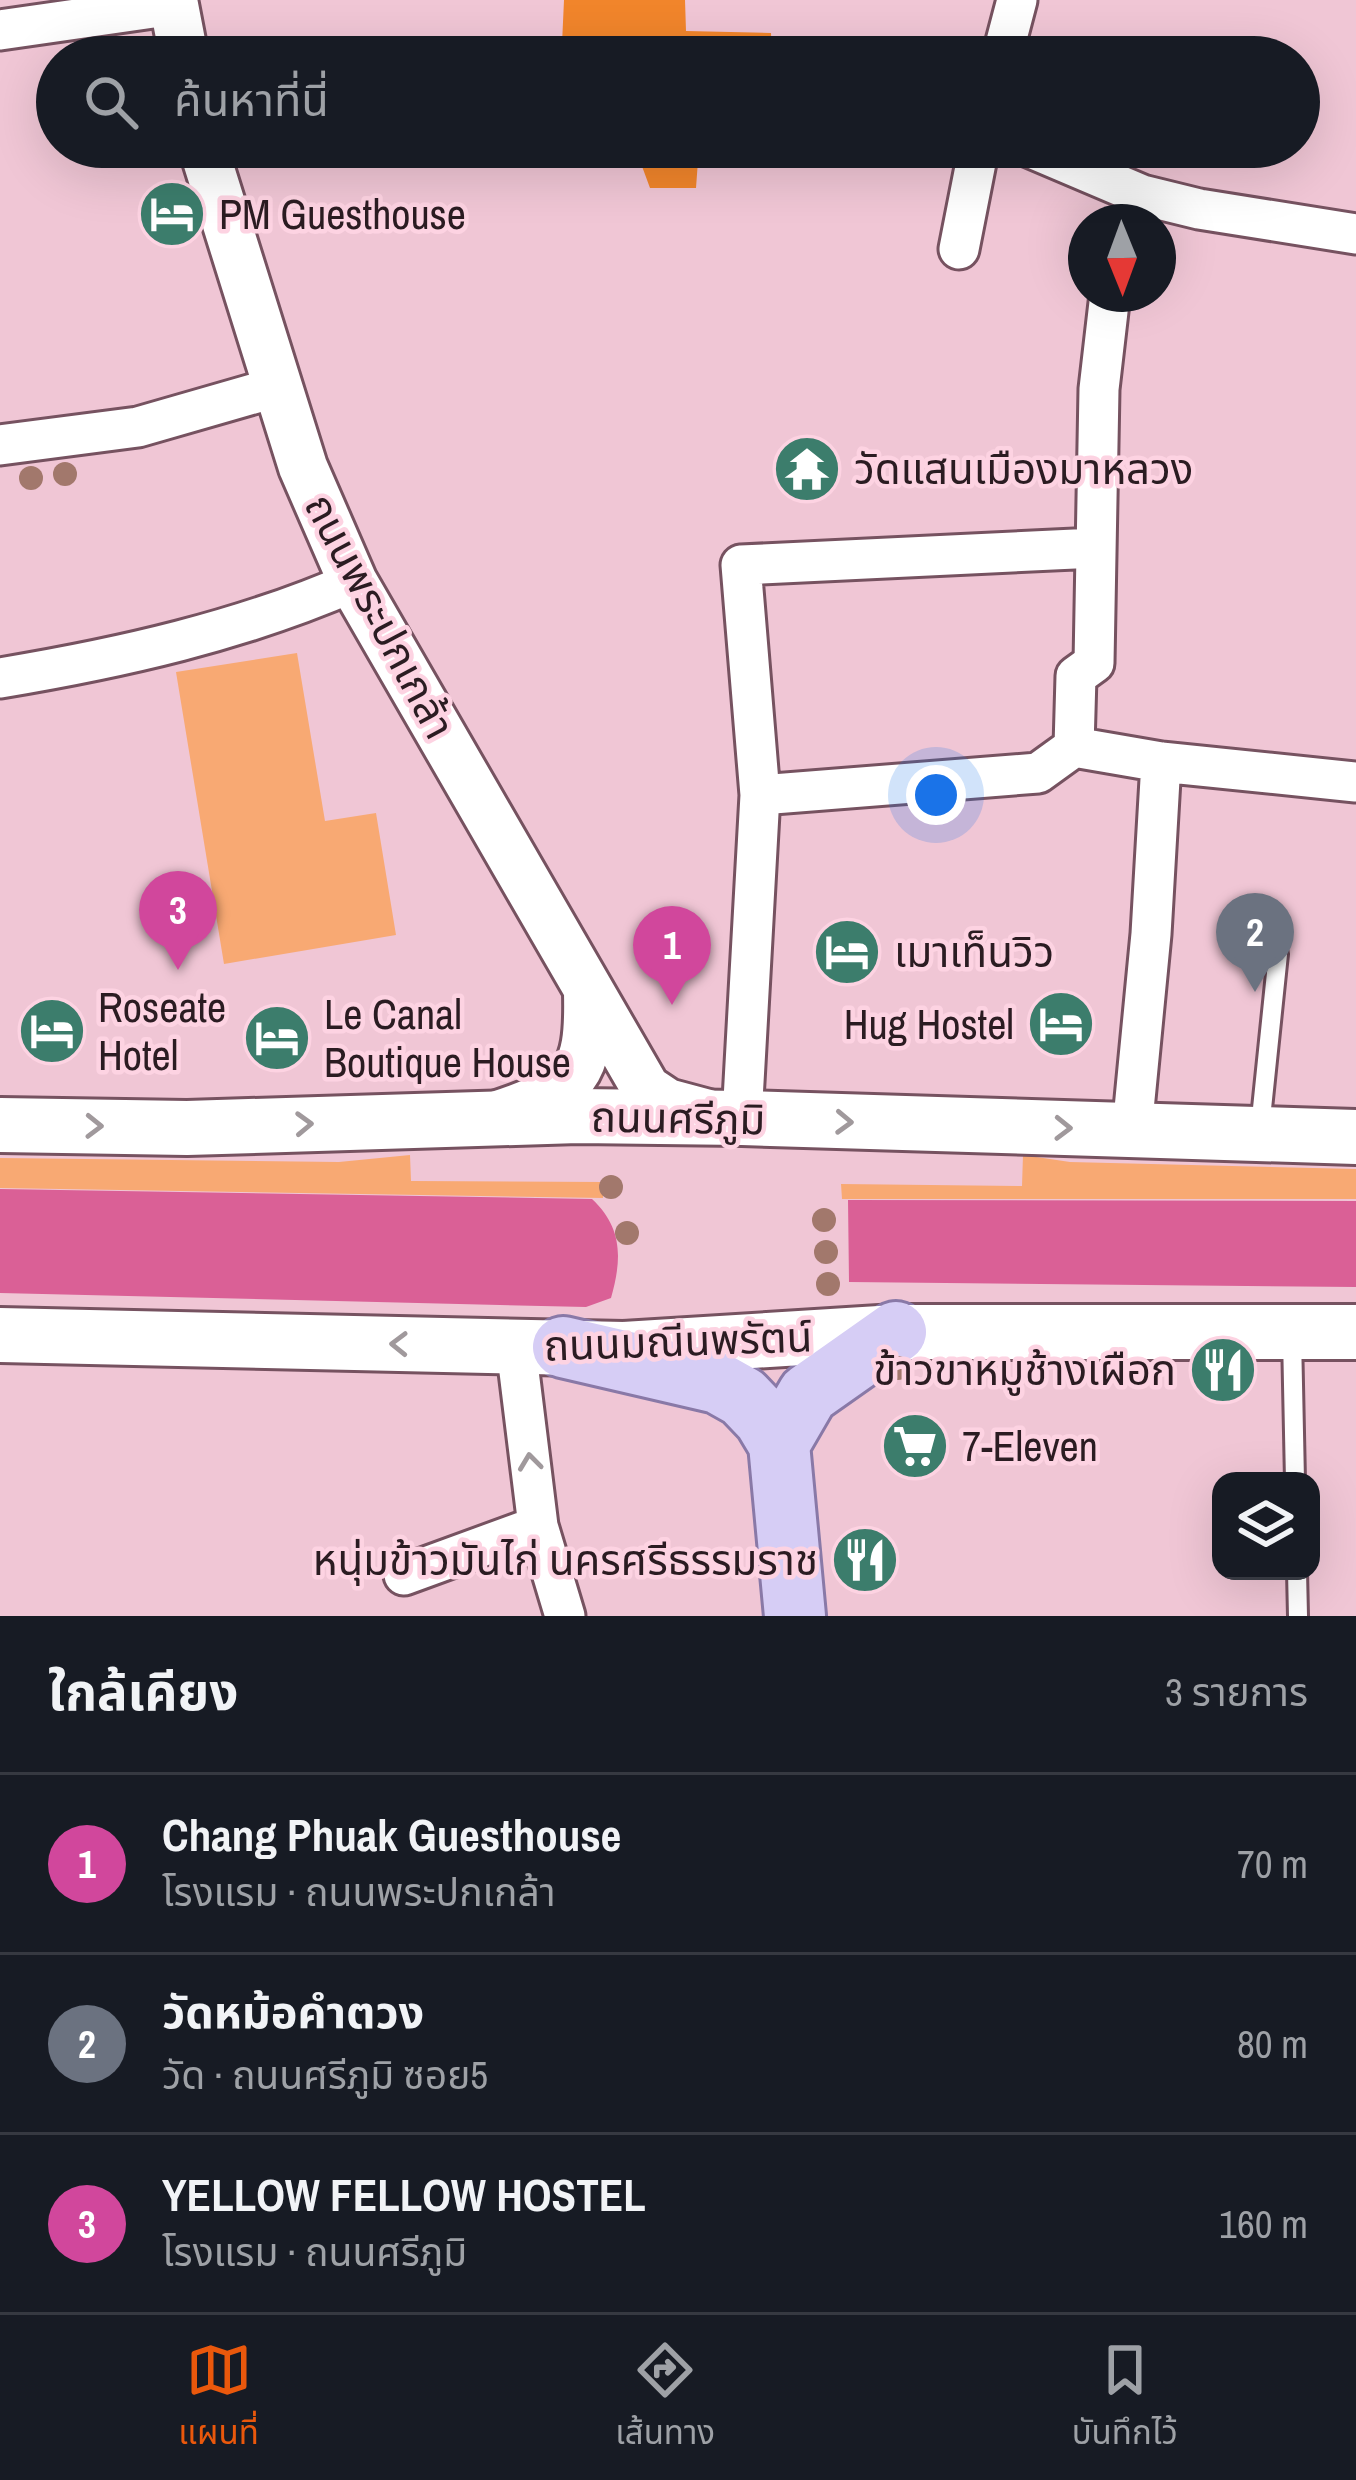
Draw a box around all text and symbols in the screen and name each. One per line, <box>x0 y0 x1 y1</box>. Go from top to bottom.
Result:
search box <box>36 36 1320 168</box>
icon: search <box>78 69 144 135</box>
text: ค้นหาที่นี่ <box>174 69 329 130</box>
hotel icon: PM Guesthouse <box>137 179 207 249</box>
place label: PM Guesthouse <box>219 186 466 242</box>
north arrow <box>1068 204 1176 312</box>
temple icon: วัดแสนเมืองมาหลวง <box>772 434 842 504</box>
place label: วัดแสนเมืองมาหลวง <box>854 441 1193 497</box>
street label: ถนนพระปกเกล้า <box>292 484 468 748</box>
your location <box>906 765 966 825</box>
pin: 3 <box>139 871 217 970</box>
pin: 2 <box>1216 893 1294 992</box>
pin: 1 <box>633 906 711 1005</box>
hotel icon: เมาเท็นวิว <box>812 917 882 987</box>
place label: เมาเท็นวิว <box>894 924 1054 980</box>
place label: Roseate Hotel <box>98 979 226 1083</box>
place label: Le Canal Boutique House <box>324 986 571 1090</box>
hotel icon: Hug Hostel <box>1026 989 1096 1059</box>
hotel icon: Roseate Hotel <box>17 996 87 1066</box>
place label: Hug Hostel <box>844 996 1014 1052</box>
hotel icon: Le Canal Boutique House <box>242 1003 312 1073</box>
street label: ถนนศรีภูมิ <box>590 1088 766 1148</box>
one-way arrow <box>835 1109 854 1135</box>
one-way arrow <box>295 1112 314 1138</box>
one-way arrow <box>85 1113 104 1139</box>
one-way arrow <box>1054 1115 1073 1141</box>
street label: ถนนมณีนพรัตน์ <box>543 1308 813 1374</box>
one-way arrow <box>389 1331 408 1357</box>
restaurant icon: ข้าวขาหมูช้างเผือก <box>1188 1335 1258 1405</box>
place label: ข้าวขาหมูช้างเผือก <box>873 1342 1176 1398</box>
supermarket icon: 7-Eleven <box>880 1411 950 1481</box>
place label: 7-Eleven <box>962 1418 1098 1474</box>
one-way arrow <box>517 1452 543 1471</box>
map controls <box>1212 1472 1320 1580</box>
button: layers <box>1212 1472 1320 1580</box>
restaurant icon: หนุ่มข้าวมันไก่ นครศรีธรรมราช <box>830 1525 900 1595</box>
place label: หนุ่มข้าวมันไก่ นครศรีธรรมราช <box>313 1532 818 1588</box>
text: ใกล้เคียง <box>48 1657 238 1726</box>
text: 3 รายการ <box>1165 1666 1308 1718</box>
text: Chang Phuak Guesthouse <box>162 1804 621 1865</box>
text: 1 <box>78 1838 96 1890</box>
text: 70 m <box>1237 1838 1308 1890</box>
text: โรงแรม · ถนนพระปกเกล้า <box>162 1866 556 1918</box>
text: วัดหม้อคำตวง <box>162 1981 424 2042</box>
text: 2 <box>78 2018 96 2070</box>
text: 80 m <box>1237 2018 1308 2070</box>
text: วัด · ถนนศรีภูมิ ซอย5 <box>162 2049 488 2101</box>
text: YELLOW FELLOW HOSTEL <box>162 2164 646 2225</box>
text: 3 <box>78 2198 96 2250</box>
text: 160 m <box>1219 2198 1308 2250</box>
text: โรงแรม · ถนนศรีภูมิ <box>162 2226 467 2278</box>
tab: แผนที่ <box>178 2337 259 2459</box>
tab: เส้นทาง <box>615 2337 715 2459</box>
tab: บันทึกไว้ <box>1072 2337 1178 2459</box>

